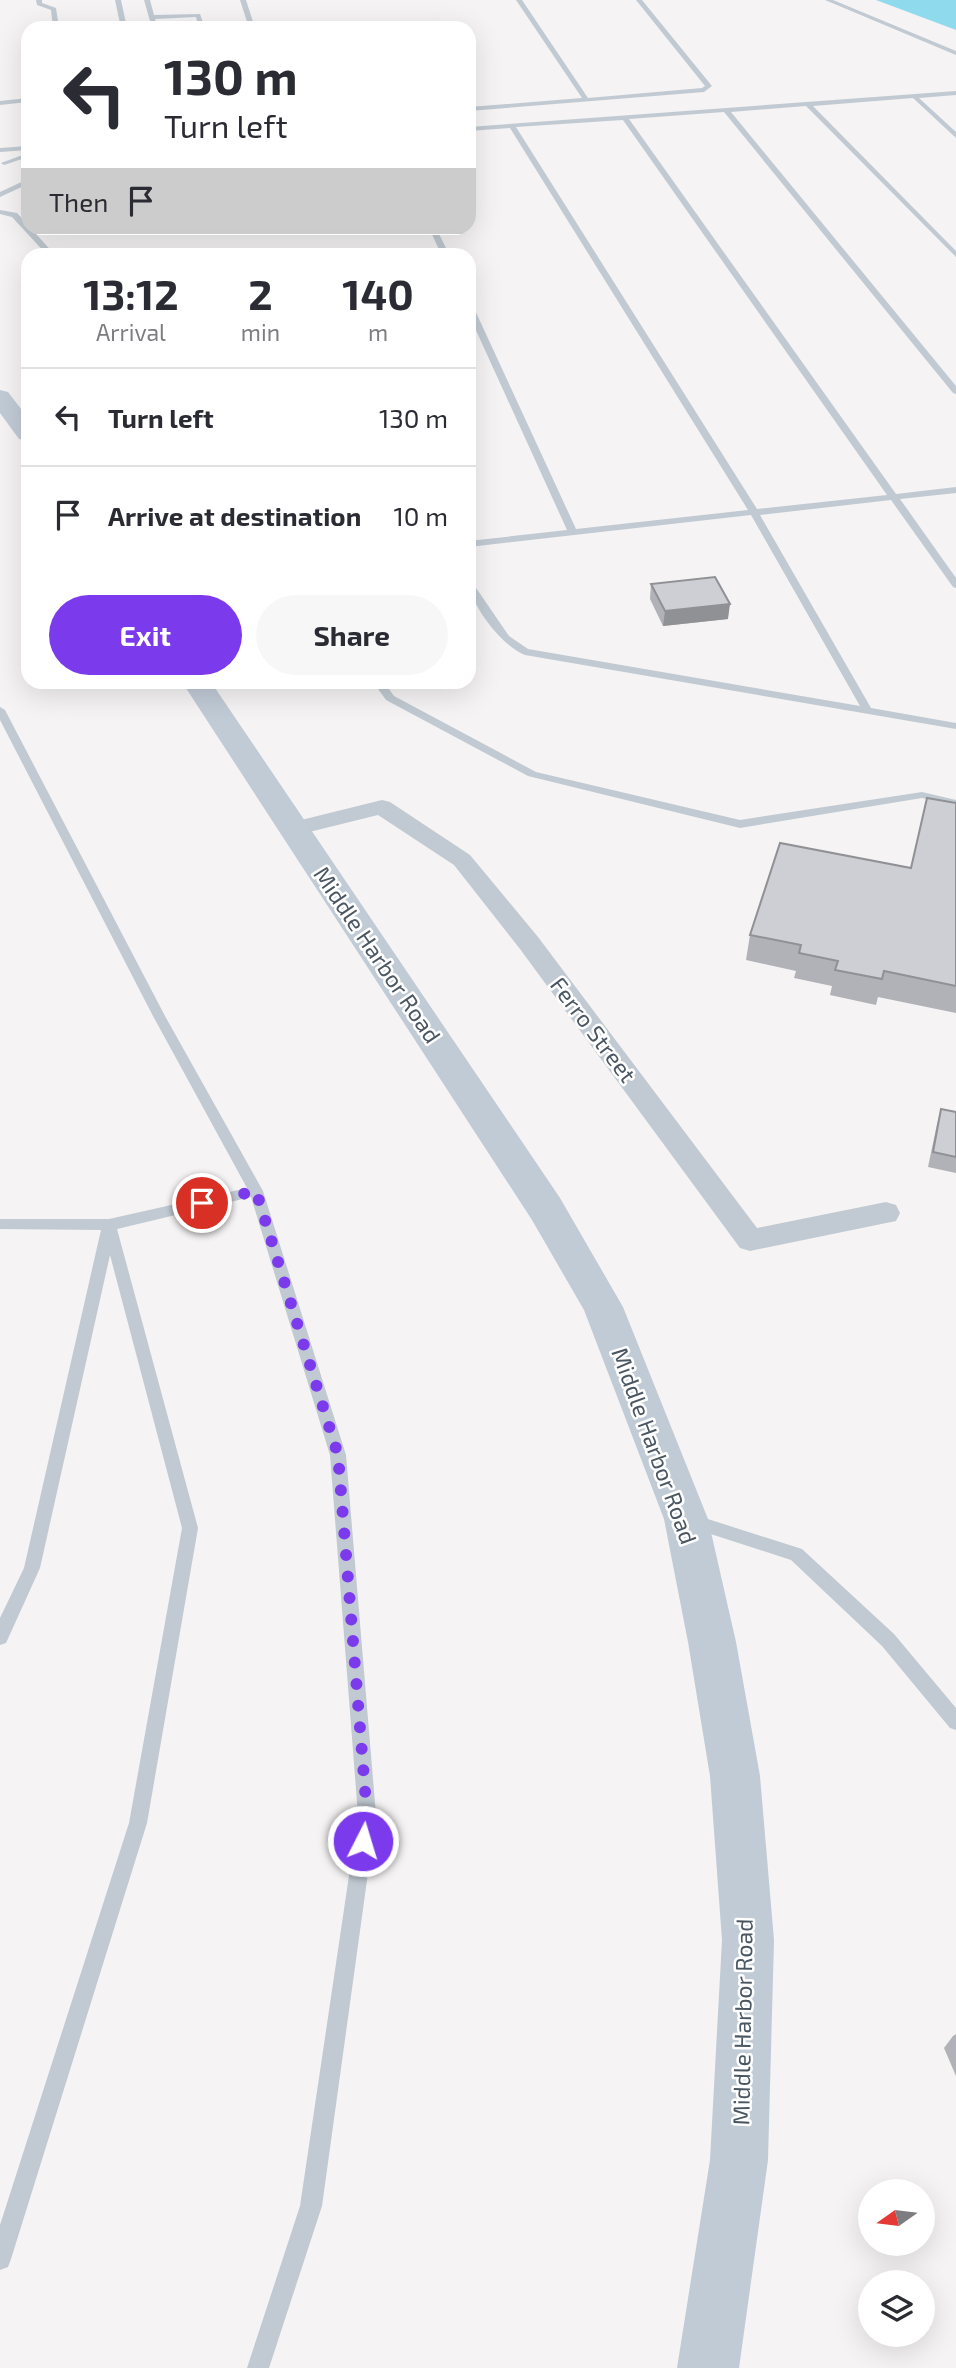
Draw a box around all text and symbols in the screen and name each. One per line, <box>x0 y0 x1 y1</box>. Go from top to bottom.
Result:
text: 130 m <box>164 46 298 105</box>
icon: left <box>49 49 140 140</box>
text: Turn left <box>164 106 288 144</box>
icon: arrive <box>122 182 160 220</box>
text: Then <box>49 186 108 217</box>
text: 13:12 <box>83 268 179 318</box>
text: 2 <box>248 268 273 318</box>
text: 140 <box>342 268 414 318</box>
text: Arrival <box>96 318 166 346</box>
text: min <box>241 318 280 346</box>
text: m <box>368 318 388 346</box>
icon: left <box>49 398 87 436</box>
text: Turn left <box>108 402 214 433</box>
text: 130 m <box>379 402 448 433</box>
icon: arrive <box>49 496 87 534</box>
text: Arrive at destination <box>108 500 361 531</box>
text: 10 m <box>393 500 448 531</box>
button: Exit <box>49 595 242 675</box>
button: Share <box>256 595 448 675</box>
street label: Middle Harbor Road <box>308 861 447 1048</box>
street label: Ferro Street <box>545 971 643 1088</box>
pin <box>172 1173 232 1233</box>
icon: arrive <box>183 1184 221 1222</box>
street label: Middle Harbor Road <box>606 1344 703 1548</box>
position arrow <box>326 1804 400 1878</box>
street label: Middle Harbor Road <box>726 1918 758 2126</box>
north arrow <box>858 2179 934 2256</box>
map controls <box>858 2179 935 2347</box>
button: layers <box>858 2270 935 2347</box>

